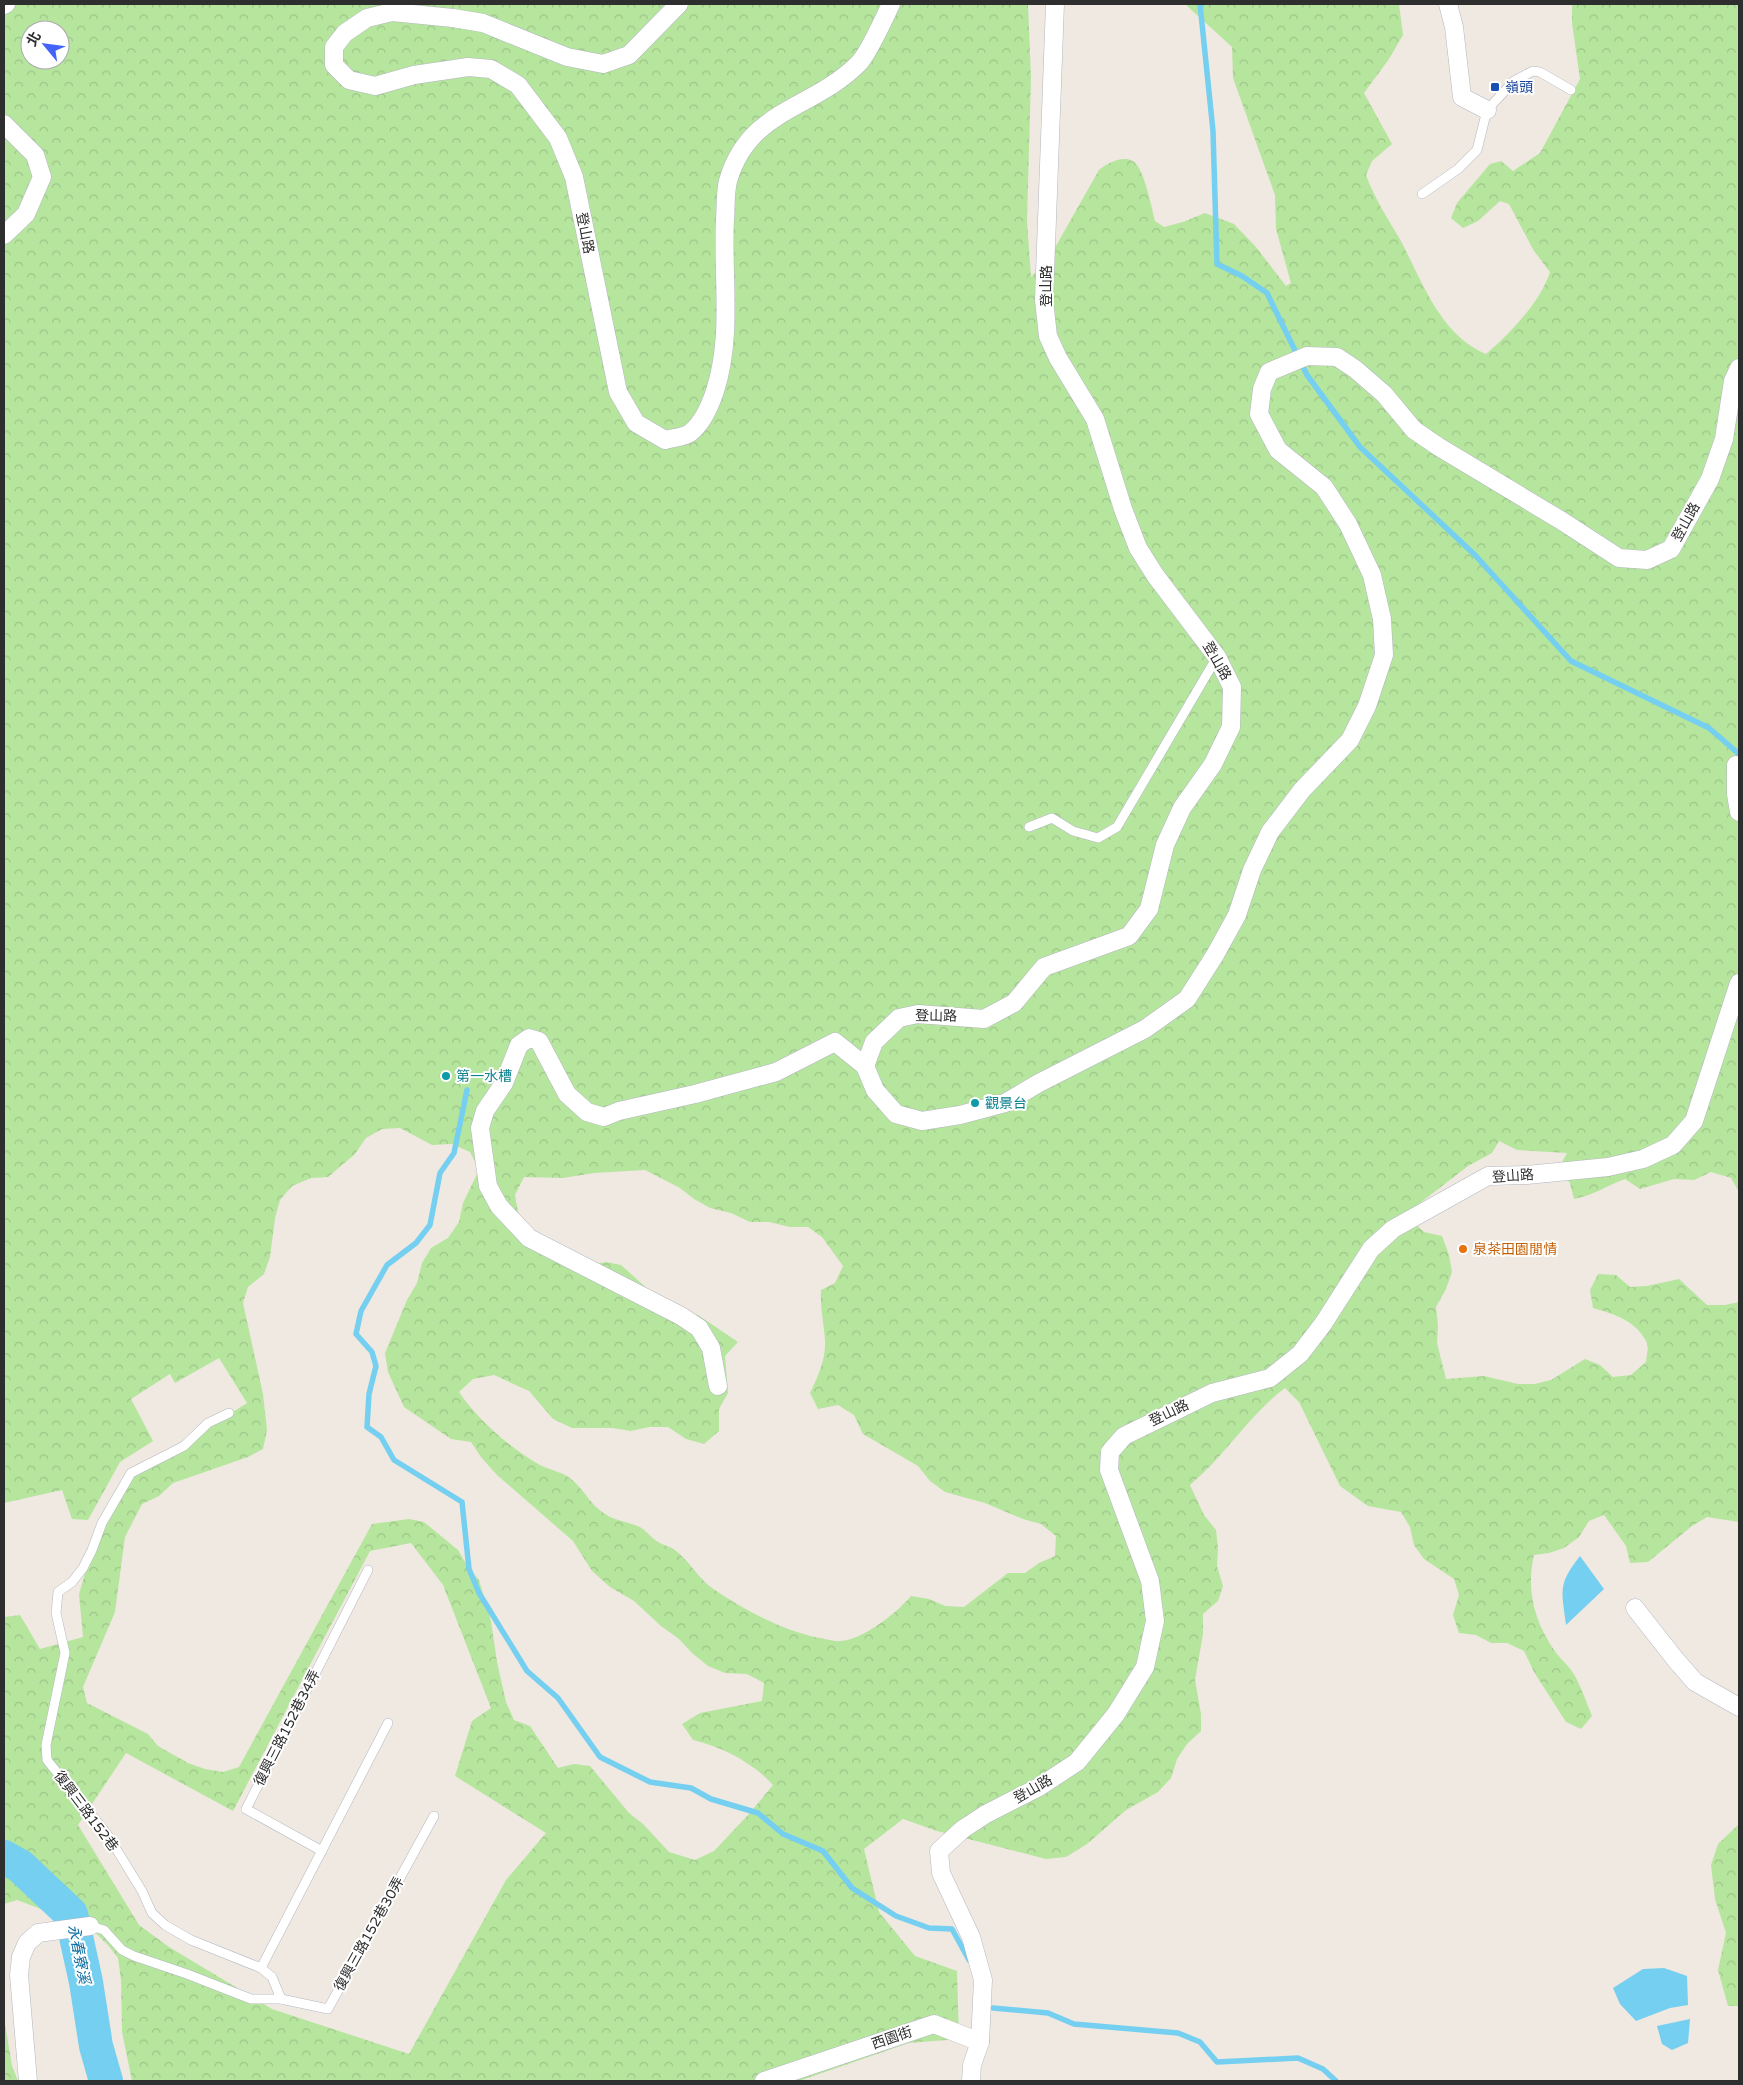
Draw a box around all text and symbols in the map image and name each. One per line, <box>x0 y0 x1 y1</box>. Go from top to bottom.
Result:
north arrow <box>20 20 70 70</box>
text: 北 <box>23 29 45 49</box>
place label: 嶺頭 <box>1505 79 1533 96</box>
marker: 嶺頭 <box>1489 81 1501 93</box>
street label: 登山路 <box>573 211 597 255</box>
street label: 登山路 <box>1038 265 1055 307</box>
street label: 登山路 <box>1668 500 1704 544</box>
street label: 登山路 <box>1199 639 1235 683</box>
street label: 登山路 <box>915 1007 957 1025</box>
place label: 第一水槽 <box>456 1068 512 1085</box>
marker: 第一水槽 <box>440 1070 452 1082</box>
place label: 觀景台 <box>985 1095 1027 1112</box>
marker: 觀景台 <box>969 1097 981 1109</box>
street label: 登山路 <box>1491 1166 1535 1186</box>
place label: 泉茶田園閒情 <box>1473 1241 1557 1258</box>
marker: 泉茶田園閒情 <box>1457 1243 1469 1255</box>
street label: 登山路 <box>1146 1396 1192 1430</box>
street label: 復興三路152巷34弄 <box>250 1667 324 1789</box>
street label: 復興三路152巷 <box>50 1767 122 1855</box>
street label: 登山路 <box>1011 1771 1055 1807</box>
street label: 復興三路152巷30弄 <box>331 1874 407 1994</box>
water label: 永春寮溪 <box>64 1923 94 1987</box>
street label: 西園街 <box>869 2023 915 2053</box>

